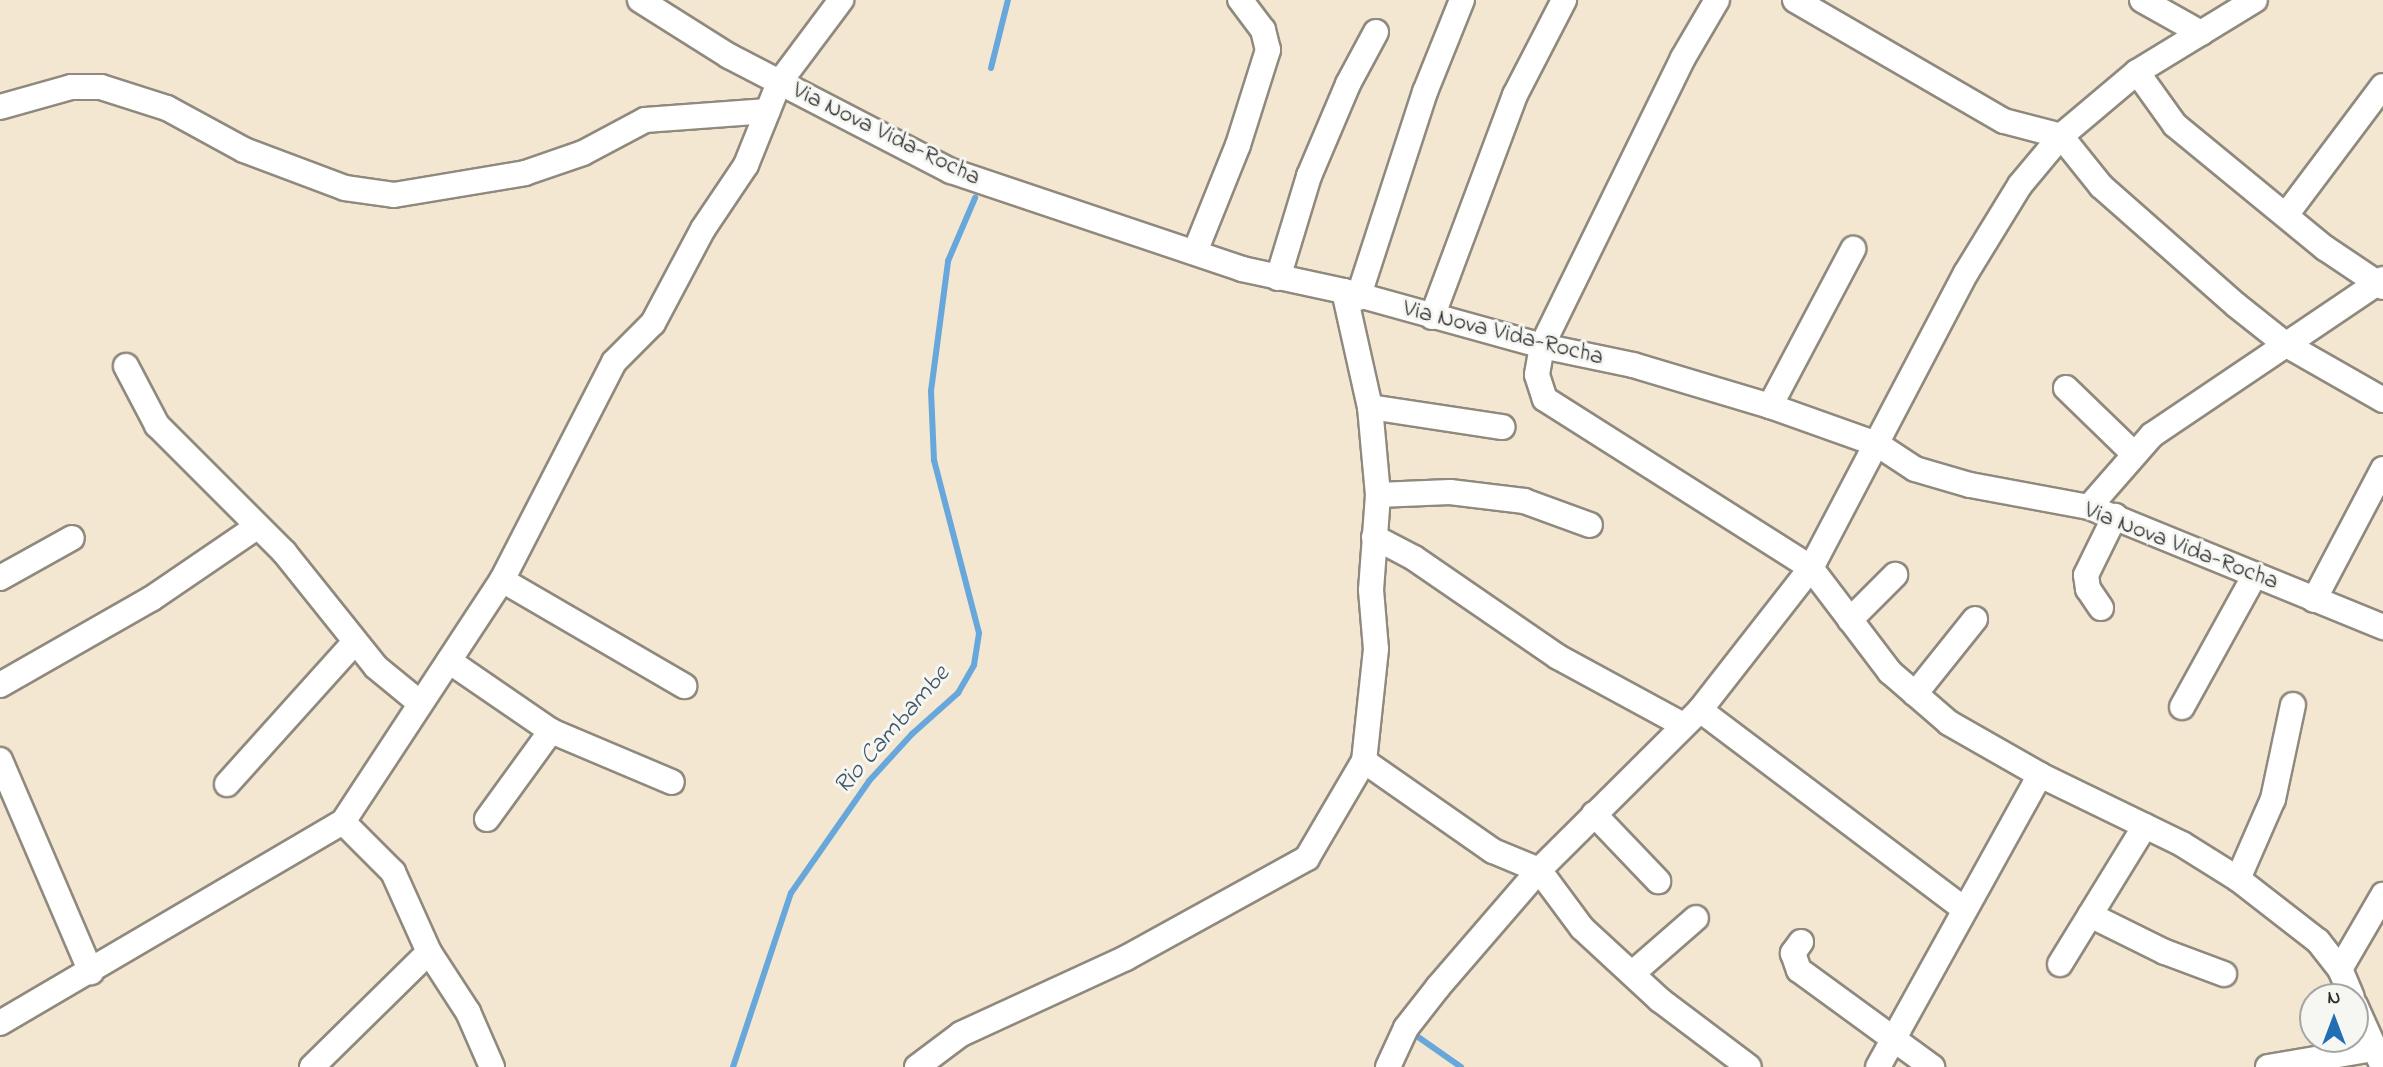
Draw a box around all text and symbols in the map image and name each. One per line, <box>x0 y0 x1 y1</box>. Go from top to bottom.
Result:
street label: Via Nova Vida-Rocha <box>787 77 985 193</box>
street label: Via Nova Vida-Rocha <box>1400 295 1606 373</box>
street label: Via Nova Vida-Rocha <box>2080 497 2282 597</box>
water label: Rio Cambambe <box>828 660 958 802</box>
north arrow <box>2299 983 2369 1053</box>
text: N <box>2328 985 2340 1012</box>

